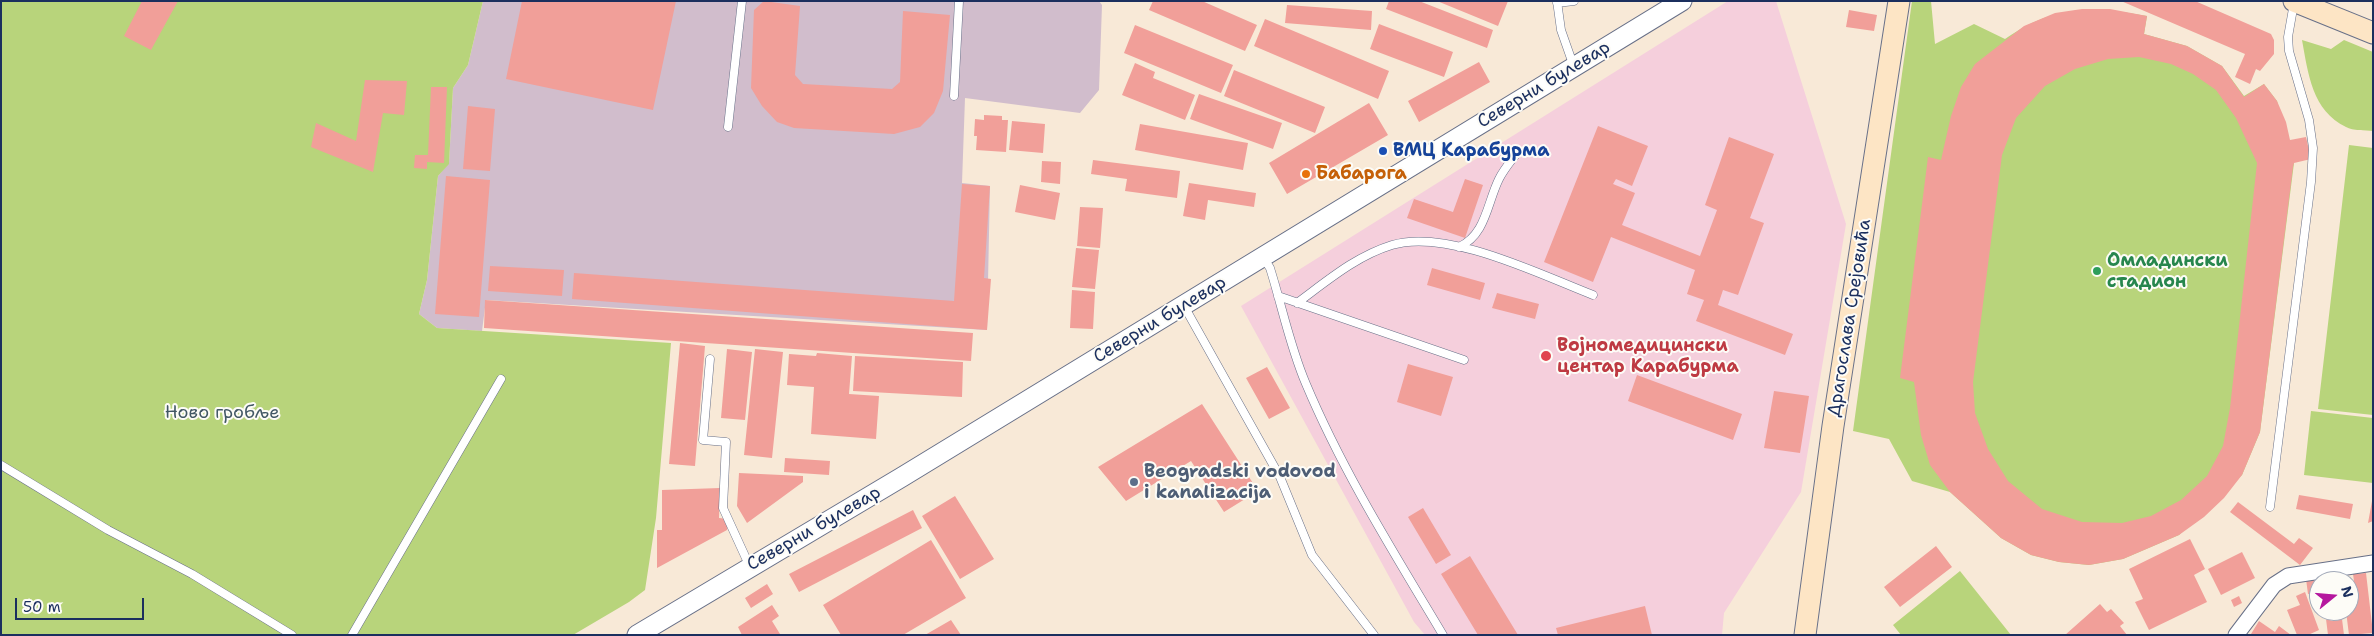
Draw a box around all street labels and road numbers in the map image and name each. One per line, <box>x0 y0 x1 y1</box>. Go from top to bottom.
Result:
street label: Северни булевар <box>1474 37 1614 133</box>
street label: Драгослава Срејовића <box>1824 218 1876 418</box>
street label: Северни булевар <box>1090 272 1230 368</box>
street label: Северни булевар <box>743 482 885 576</box>

